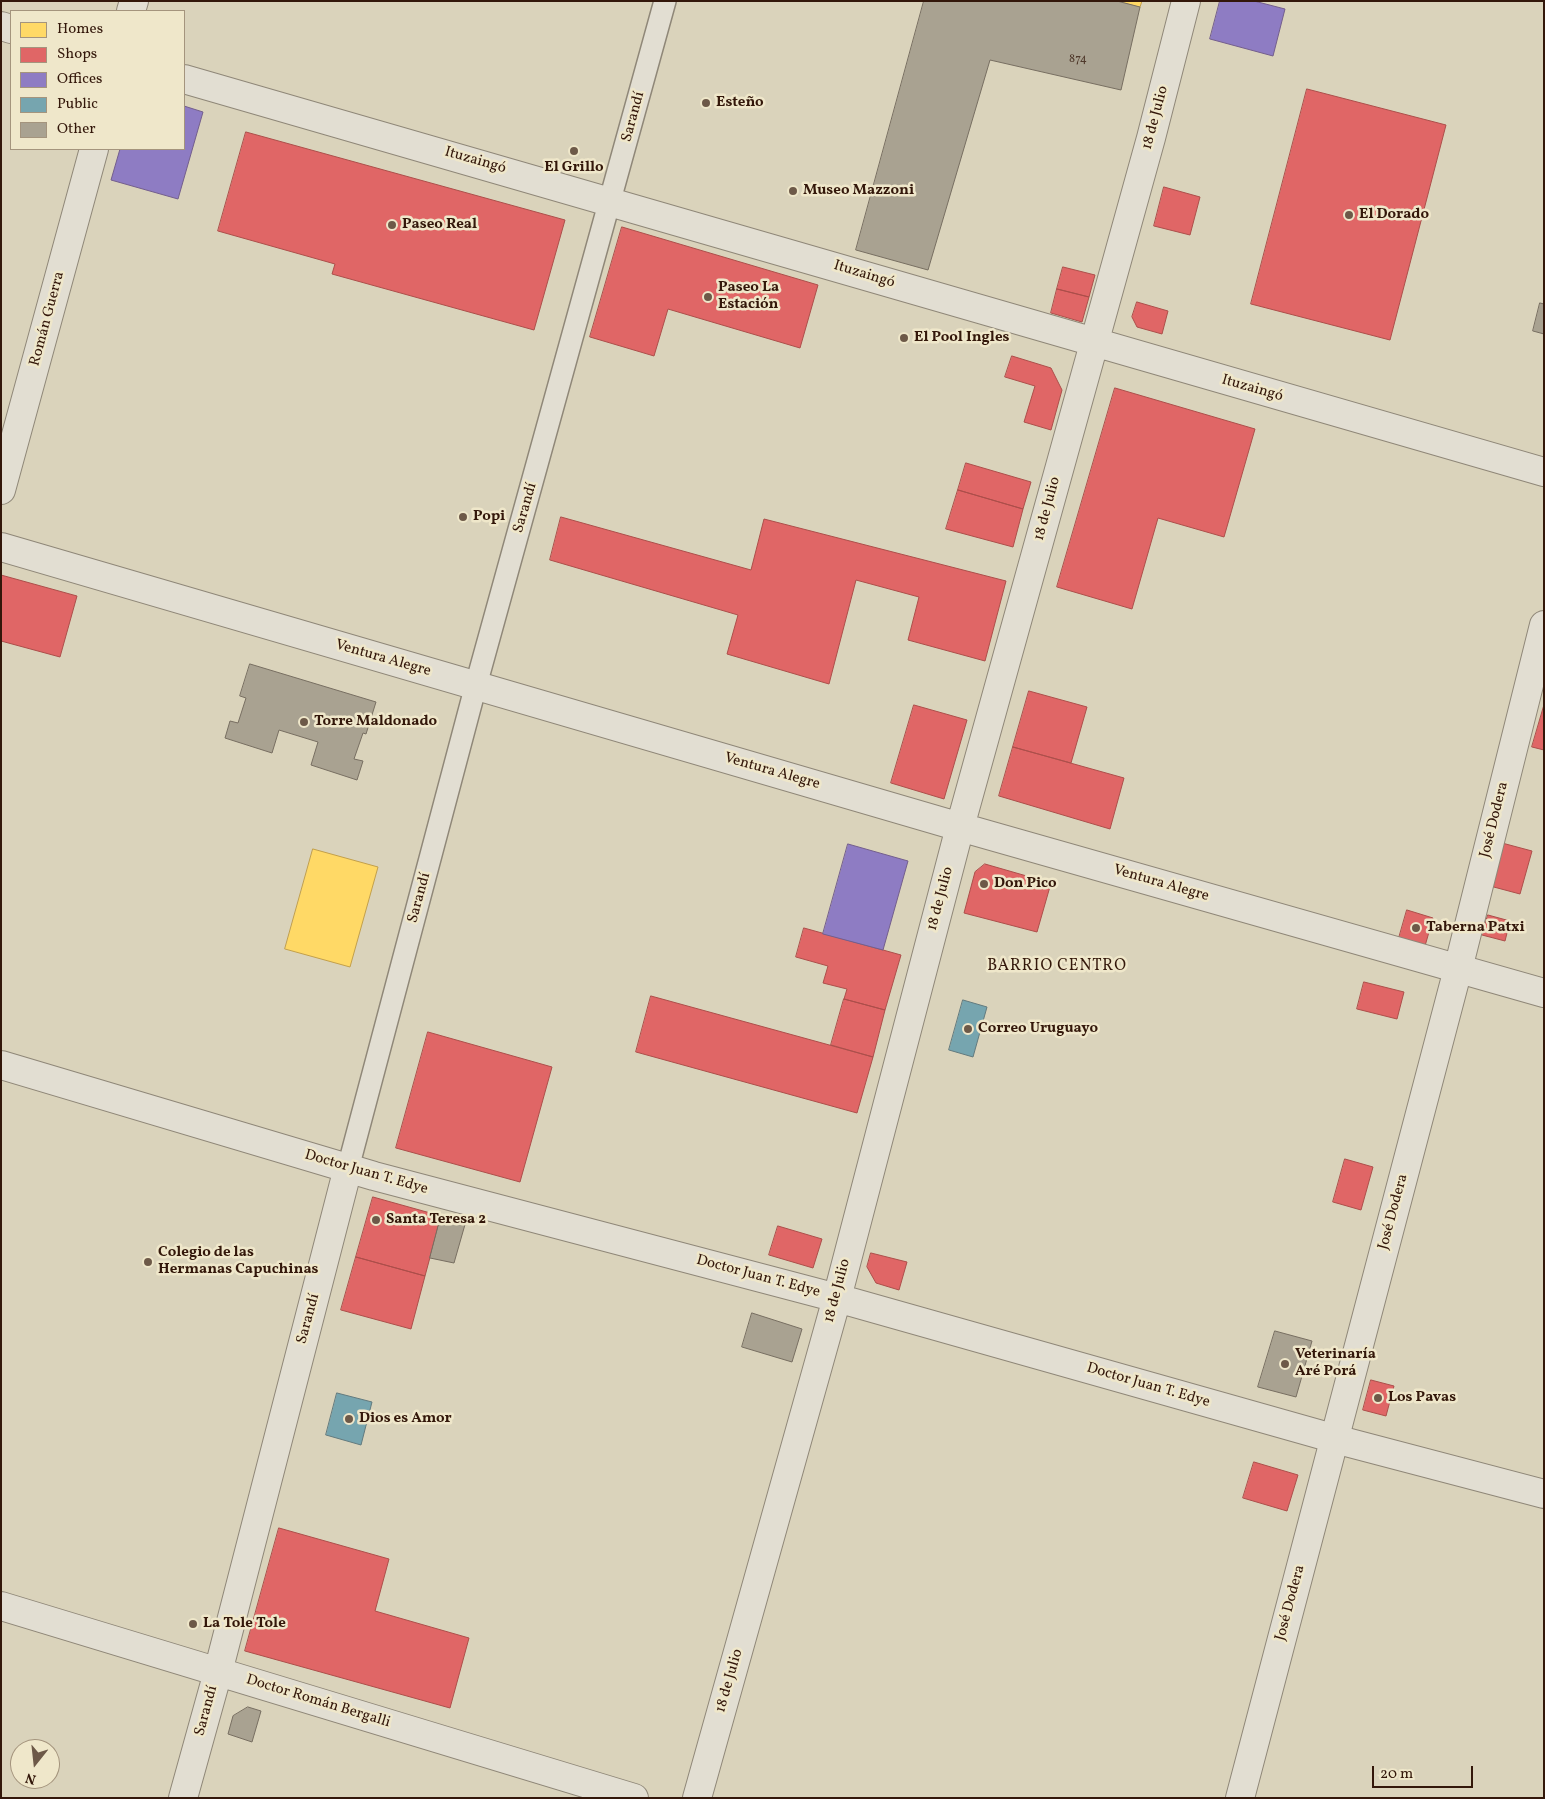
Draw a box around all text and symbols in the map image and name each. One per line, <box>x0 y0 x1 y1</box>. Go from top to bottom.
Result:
legend <box>10 10 185 150</box>
text: Homes <box>57 19 103 40</box>
text: Shops <box>57 44 97 65</box>
house number: 874 <box>1069 53 1087 67</box>
text: Offices <box>57 69 102 90</box>
street label: 18 de Julio <box>1139 84 1173 152</box>
street label: Sarandí <box>619 90 649 144</box>
text: Public <box>57 94 98 115</box>
place label: Esteño <box>716 94 764 112</box>
marker: Esteño <box>700 97 712 109</box>
text: Other <box>57 119 96 140</box>
street label: Ituzaingó <box>442 144 508 178</box>
marker: El Grillo <box>568 145 580 157</box>
place label: El Grillo <box>544 159 604 177</box>
place label: Museo Mazzoni <box>803 182 914 200</box>
marker: Museo Mazzoni <box>787 185 799 197</box>
place label: El Dorado <box>1359 206 1429 224</box>
marker: El Dorado <box>1343 209 1355 221</box>
place label: Paseo Real <box>402 216 477 234</box>
marker: Paseo Real <box>386 219 398 231</box>
street label: Ituzaingó <box>831 257 897 293</box>
street label: Román Guerra <box>27 270 69 368</box>
place label: Paseo La Estación <box>718 279 779 314</box>
marker: Paseo La Estación <box>702 291 714 303</box>
place label: El Pool Ingles <box>914 329 1009 347</box>
marker: El Pool Ingles <box>898 332 910 344</box>
street label: Ituzaingó <box>1219 372 1285 406</box>
street label: 18 de Julio <box>1031 475 1065 543</box>
street label: Sarandí <box>510 481 542 535</box>
place label: Popi <box>473 508 505 526</box>
marker: Popi <box>457 511 469 523</box>
street label: Ventura Alegre <box>333 637 433 681</box>
place label: Torre Maldonado <box>314 713 437 731</box>
marker: Torre Maldonado <box>298 716 310 728</box>
street label: Ventura Alegre <box>722 750 822 794</box>
street label: José Dodera <box>1477 780 1513 860</box>
street label: Ventura Alegre <box>1111 862 1211 906</box>
street label: 18 de Julio <box>924 865 958 933</box>
street label: Sarandí <box>405 871 435 925</box>
place label: Don Pico <box>994 875 1057 893</box>
marker: Don Pico <box>978 878 990 890</box>
place label: Taberna Patxi <box>1426 919 1525 937</box>
marker: Taberna Patxi <box>1410 922 1422 934</box>
district label: BARRIO CENTRO <box>986 957 1128 977</box>
place label: Correo Uruguayo <box>978 1020 1098 1038</box>
marker: Correo Uruguayo <box>962 1023 974 1035</box>
street label: Doctor Juan T. Edye <box>302 1147 430 1199</box>
street label: José Dodera <box>1375 1172 1413 1252</box>
place label: Santa Teresa 2 <box>386 1211 486 1229</box>
marker: Santa Teresa 2 <box>370 1214 382 1226</box>
place label: Colegio de las Hermanas Capuchinas <box>158 1244 319 1279</box>
street label: Doctor Juan T. Edye <box>694 1252 822 1302</box>
marker: Colegio de las Hermanas Capuchinas <box>142 1256 154 1268</box>
street label: 18 de Julio <box>821 1257 855 1325</box>
street label: Sarandí <box>294 1292 324 1346</box>
place label: Veterinaría Aré Porá <box>1295 1346 1376 1381</box>
marker: Veterinaría Aré Porá <box>1279 1358 1291 1370</box>
street label: Doctor Juan T. Edye <box>1084 1360 1212 1412</box>
place label: Los Pavas <box>1388 1389 1456 1407</box>
marker: Los Pavas <box>1372 1392 1384 1404</box>
place label: Dios es Amor <box>359 1410 452 1428</box>
marker: Dios es Amor <box>343 1413 355 1425</box>
street label: José Dodera <box>1272 1563 1310 1643</box>
place label: La Tole Tole <box>203 1615 286 1633</box>
marker: La Tole Tole <box>187 1618 199 1630</box>
street label: 18 de Julio <box>712 1647 748 1715</box>
street label: Doctor Román Bergalli <box>244 1671 392 1733</box>
street label: Sarandí <box>192 1684 222 1738</box>
north arrow <box>10 1739 60 1789</box>
scale bar <box>1375 1756 1476 1788</box>
text: 20 m <box>1380 1764 1413 1785</box>
text: N <box>24 1767 39 1788</box>

